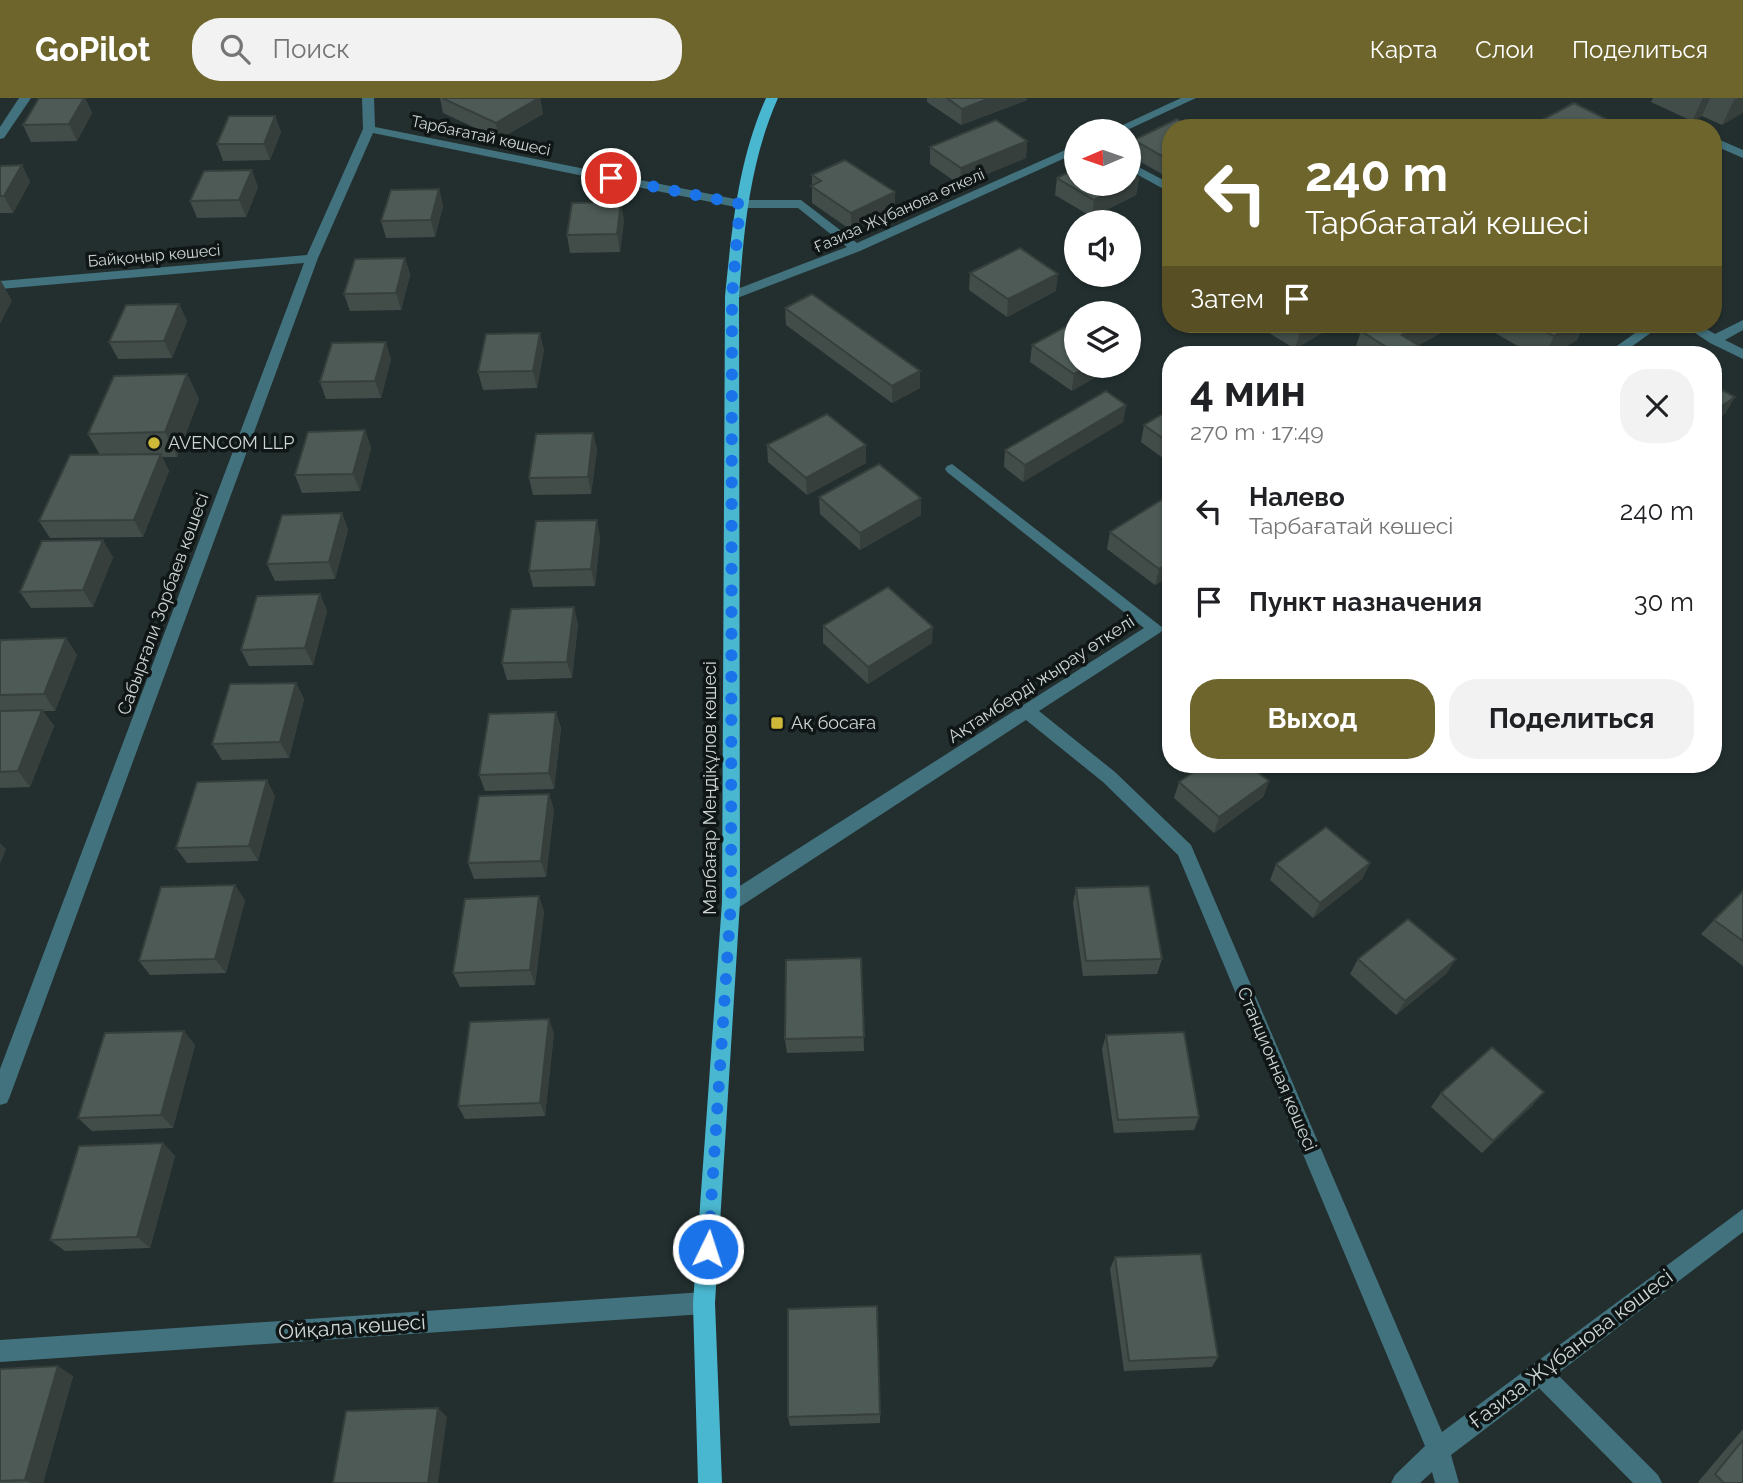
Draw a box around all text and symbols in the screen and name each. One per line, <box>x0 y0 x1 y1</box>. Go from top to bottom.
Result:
search box <box>192 18 682 81</box>
text: GoPilot <box>35 30 150 69</box>
icon: search <box>216 30 254 68</box>
text: Поиск <box>272 34 350 64</box>
text: Карта <box>1370 35 1437 64</box>
text: Слои <box>1475 35 1534 64</box>
text: Поделиться <box>1572 35 1708 64</box>
street label: Тарбағатай көшесi <box>409 111 552 160</box>
north arrow <box>1064 119 1141 196</box>
map controls <box>1064 119 1141 378</box>
text: 240 m <box>1305 145 1448 202</box>
icon: left <box>1190 147 1281 238</box>
pin <box>581 148 641 208</box>
icon: arrive <box>592 159 630 197</box>
street label: Ғазиза Жұбанова өткелі <box>811 164 987 257</box>
text: Тарбағатай көшесi <box>1305 204 1589 241</box>
button: sound <box>1064 210 1141 287</box>
street label: Байқоңыр көшесi <box>87 240 221 271</box>
icon: arrive <box>1278 280 1316 318</box>
text: Затем <box>1190 284 1264 314</box>
button: layers <box>1064 301 1141 378</box>
text: 4 мин <box>1190 367 1306 416</box>
button: close <box>1620 369 1694 443</box>
text: 270 m · 17:49 <box>1190 418 1324 445</box>
place label: AVENCOM LLP <box>168 432 294 453</box>
marker: AVENCOM LLP <box>146 435 162 451</box>
text: Налево <box>1249 482 1345 512</box>
street label: Сабырғали Зорбаев көшесі <box>113 490 213 718</box>
icon: left <box>1190 492 1228 530</box>
text: 240 m <box>1620 496 1694 526</box>
text: Тарбағатай көшесi <box>1249 512 1453 539</box>
icon: arrive <box>1190 583 1228 621</box>
text: Пункт назначения <box>1249 587 1482 617</box>
text: 30 m <box>1634 587 1694 617</box>
street label: Ақтамберді жырау өткелі <box>944 610 1138 747</box>
street label: Малбағар Меңдіқұлов көшесі <box>699 661 720 915</box>
button: Выход <box>1190 679 1435 759</box>
button: Поделиться <box>1449 679 1694 759</box>
place label: Ақ босаға <box>791 712 876 733</box>
marker: Ақ босаға <box>769 715 785 731</box>
street label: Станционная көшесі <box>1233 984 1322 1154</box>
position arrow <box>671 1212 745 1286</box>
street label: Ғазиза Жұбанова көшесі <box>1464 1264 1677 1433</box>
street label: Ойқала көшесі <box>277 1309 426 1344</box>

